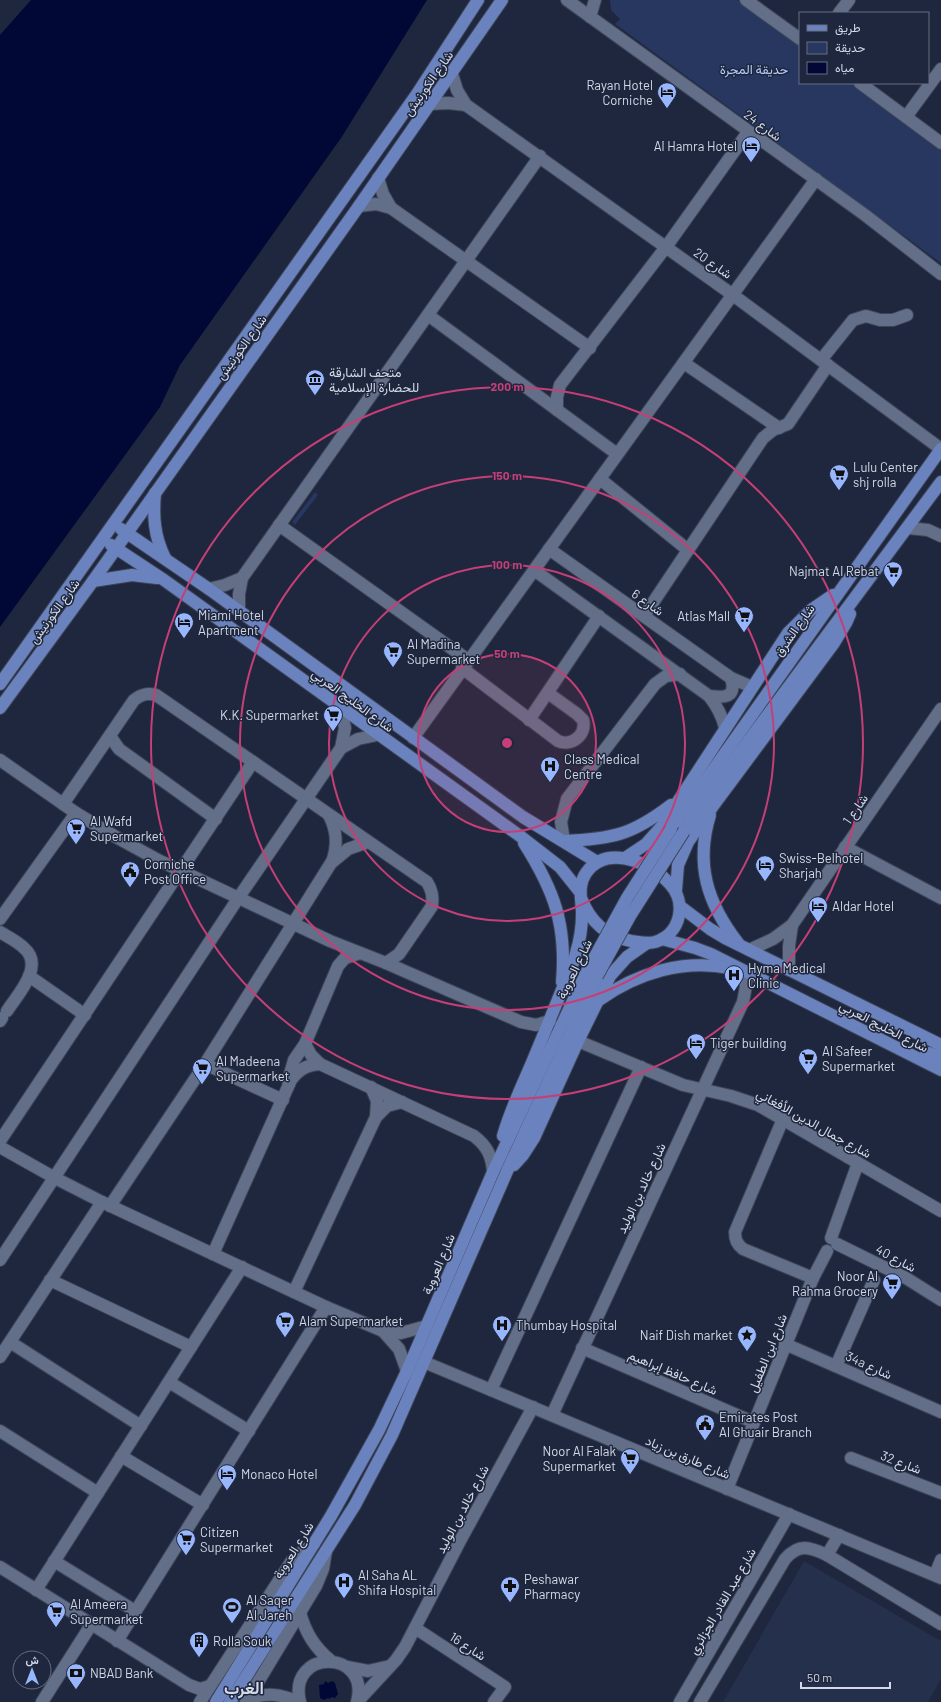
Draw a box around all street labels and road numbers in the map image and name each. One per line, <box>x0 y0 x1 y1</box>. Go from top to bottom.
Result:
street label: شارع الكورنيش <box>400 47 458 120</box>
street label: شارع 24 <box>740 106 785 146</box>
street label: شارع 20 <box>690 244 735 284</box>
street label: شارع الكورنيش <box>212 312 271 384</box>
street label: شارع الكورنيش <box>25 576 84 648</box>
street label: شارع 6 <box>628 585 667 620</box>
street label: شارع الشرق <box>770 601 819 660</box>
street label: شارع الخليج العربي <box>307 665 397 738</box>
street label: شارع 1 <box>839 791 873 828</box>
street label: شارع العروبة <box>553 937 597 1002</box>
street label: شارع الخليج العربي <box>835 997 931 1058</box>
street label: شارع جمال الدين الأفغاني <box>752 1085 874 1164</box>
street label: شارع خالد بن الوليد <box>613 1140 671 1237</box>
street label: شارع العروبة <box>418 1231 460 1297</box>
street label: شارع 40 <box>872 1241 919 1277</box>
street label: شارع ابن الطفيل <box>744 1311 792 1395</box>
street label: شارع حافظ إبراهيم <box>625 1346 720 1400</box>
street label: 34a شارع <box>842 1348 895 1384</box>
street label: شارع طارق بن زياد <box>643 1432 733 1484</box>
street label: شارع 32 <box>878 1447 924 1479</box>
street label: شارع خالد بن الوليد <box>432 1462 494 1557</box>
street label: شارع العروبة <box>269 1519 318 1582</box>
street label: شارع عبد القادر الجزائري <box>685 1545 762 1659</box>
street label: شارع 16 <box>446 1628 489 1665</box>

